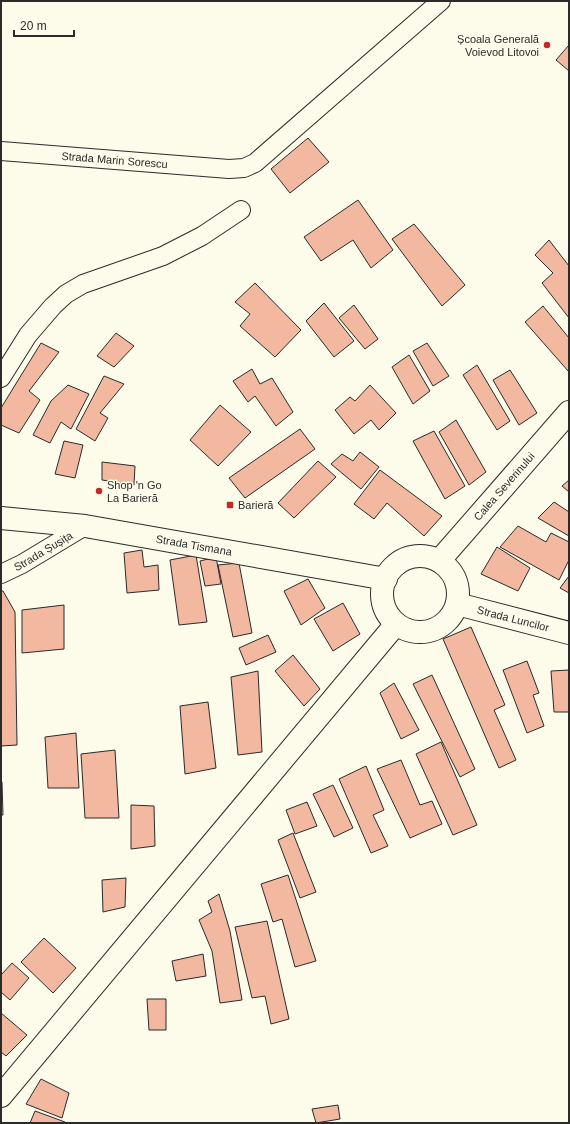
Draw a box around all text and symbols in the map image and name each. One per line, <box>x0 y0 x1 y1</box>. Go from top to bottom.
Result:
scale bar <box>14 12 74 38</box>
text: 20 m <box>20 19 47 33</box>
place label: Școala Generală Voievod Litovoi <box>457 33 540 58</box>
marker: Școala Generală Voievod Litovoi <box>542 40 552 50</box>
street label: Strada Marin Sorescu <box>61 150 168 170</box>
street label: Calea Severinului <box>471 450 537 523</box>
place label: Shop 'n Go La Barieră <box>107 479 162 504</box>
marker: Shop 'n Go La Barieră <box>94 486 104 496</box>
place label: Barieră <box>238 499 274 511</box>
marker: Barieră <box>225 500 235 510</box>
street label: Strada Șușița <box>12 529 75 573</box>
street label: Strada Tismana <box>155 533 234 558</box>
street label: Strada Luncilor <box>476 603 551 634</box>

